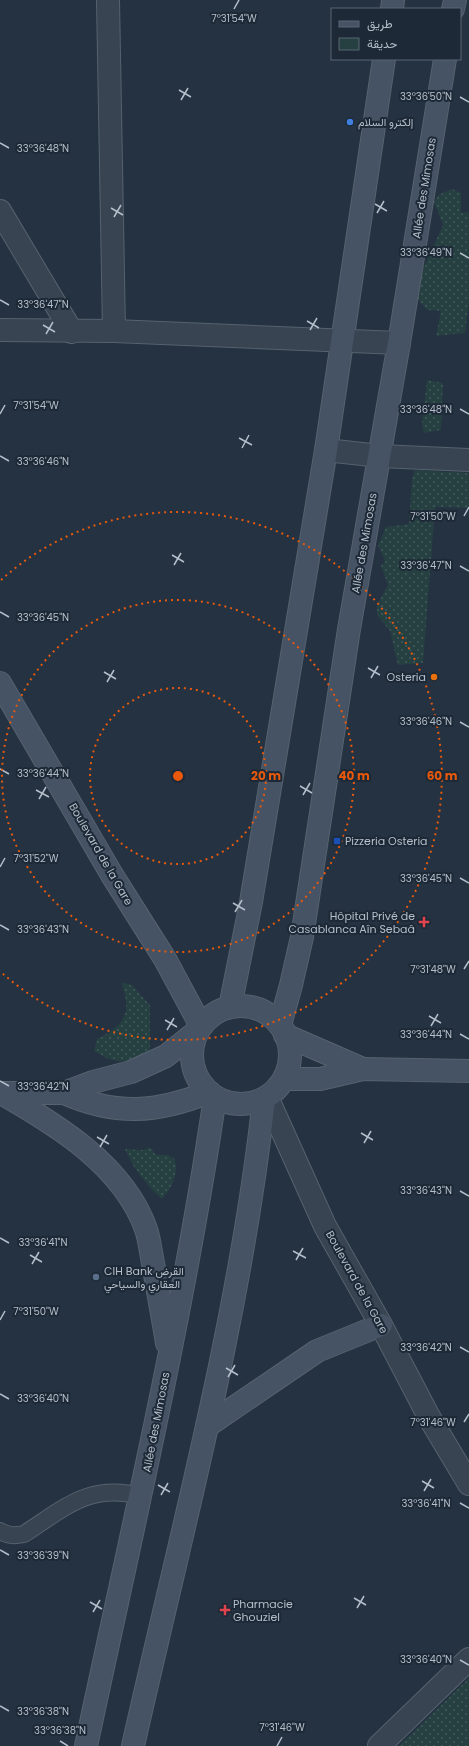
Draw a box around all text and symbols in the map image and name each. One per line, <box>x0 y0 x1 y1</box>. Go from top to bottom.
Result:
legend <box>331 8 461 60</box>
text: 7°31'54"W <box>211 11 257 26</box>
text: طريق <box>367 15 393 32</box>
text: حديقة <box>367 35 397 52</box>
text: 33°36'50"N <box>400 89 452 104</box>
place label: إلكترو السلام <box>358 114 414 130</box>
marker: إلكترو السلام <box>345 117 355 127</box>
street label: Allée des Mimosas <box>408 136 440 240</box>
text: 33°36'48"N <box>17 141 69 156</box>
text: 33°36'49"N <box>400 245 452 260</box>
text: 33°36'47"N <box>17 297 69 312</box>
text: 7°31'54"W <box>13 398 59 413</box>
text: 33°36'48"N <box>400 402 452 417</box>
text: 33°36'46"N <box>17 454 69 469</box>
street label: Allée des Mimosas <box>347 491 381 595</box>
text: 7°31'50"W <box>410 509 456 524</box>
text: 33°36'47"N <box>400 558 452 573</box>
text: 33°36'45"N <box>17 610 69 625</box>
place label: Osteria <box>387 669 426 685</box>
marker: Osteria <box>429 672 439 682</box>
text: 33°36'46"N <box>400 714 452 729</box>
text: 33°36'44"N <box>17 766 69 781</box>
text: 20 m <box>251 767 281 784</box>
text: 40 m <box>338 767 370 784</box>
text: 60 m <box>427 767 458 784</box>
centre of rings <box>171 769 185 783</box>
street label: Boulevard de la Gare <box>65 800 137 908</box>
place label: Pizzeria Osteria <box>345 833 428 849</box>
marker: Pizzeria Osteria <box>332 836 342 846</box>
text: 7°31'52"W <box>14 851 59 866</box>
text: 33°36'45"N <box>400 871 452 886</box>
place label: Hôpital Privé de Casablanca Aîn Sebaâ <box>289 908 415 937</box>
marker: Hôpital Privé de Casablanca Aîn Sebaâ <box>418 916 430 928</box>
text: 33°36'43"N <box>17 922 69 937</box>
text: 7°31'48"W <box>410 962 456 977</box>
text: 33°36'44"N <box>400 1027 452 1042</box>
text: 33°36'42"N <box>17 1079 69 1094</box>
text: 33°36'43"N <box>400 1183 452 1198</box>
street label: Boulevard de la Gare <box>322 1228 392 1337</box>
text: 33°36'41"N <box>18 1235 68 1250</box>
place label: CIH Bank القرض العقاري والسياحي <box>104 1263 184 1294</box>
marker: CIH Bank القرض العقاري والسياحي <box>91 1272 101 1282</box>
text: 7°31'50"W <box>13 1304 59 1319</box>
text: 33°36'42"N <box>400 1340 452 1355</box>
street label: Allée des Mimosas <box>138 1370 174 1473</box>
text: 33°36'40"N <box>17 1391 69 1406</box>
text: 7°31'46"W <box>410 1415 456 1430</box>
text: 33°36'41"N <box>401 1496 451 1511</box>
text: 33°36'39"N <box>17 1548 69 1563</box>
place label: Pharmacie Ghouziel <box>233 1596 293 1625</box>
marker: Pharmacie Ghouziel <box>220 1605 230 1615</box>
text: 33°36'40"N <box>400 1652 452 1667</box>
text: 33°36'38"N <box>17 1704 69 1719</box>
text: 7°31'46"W <box>259 1720 305 1735</box>
text: 33°36'38"N <box>34 1723 86 1738</box>

